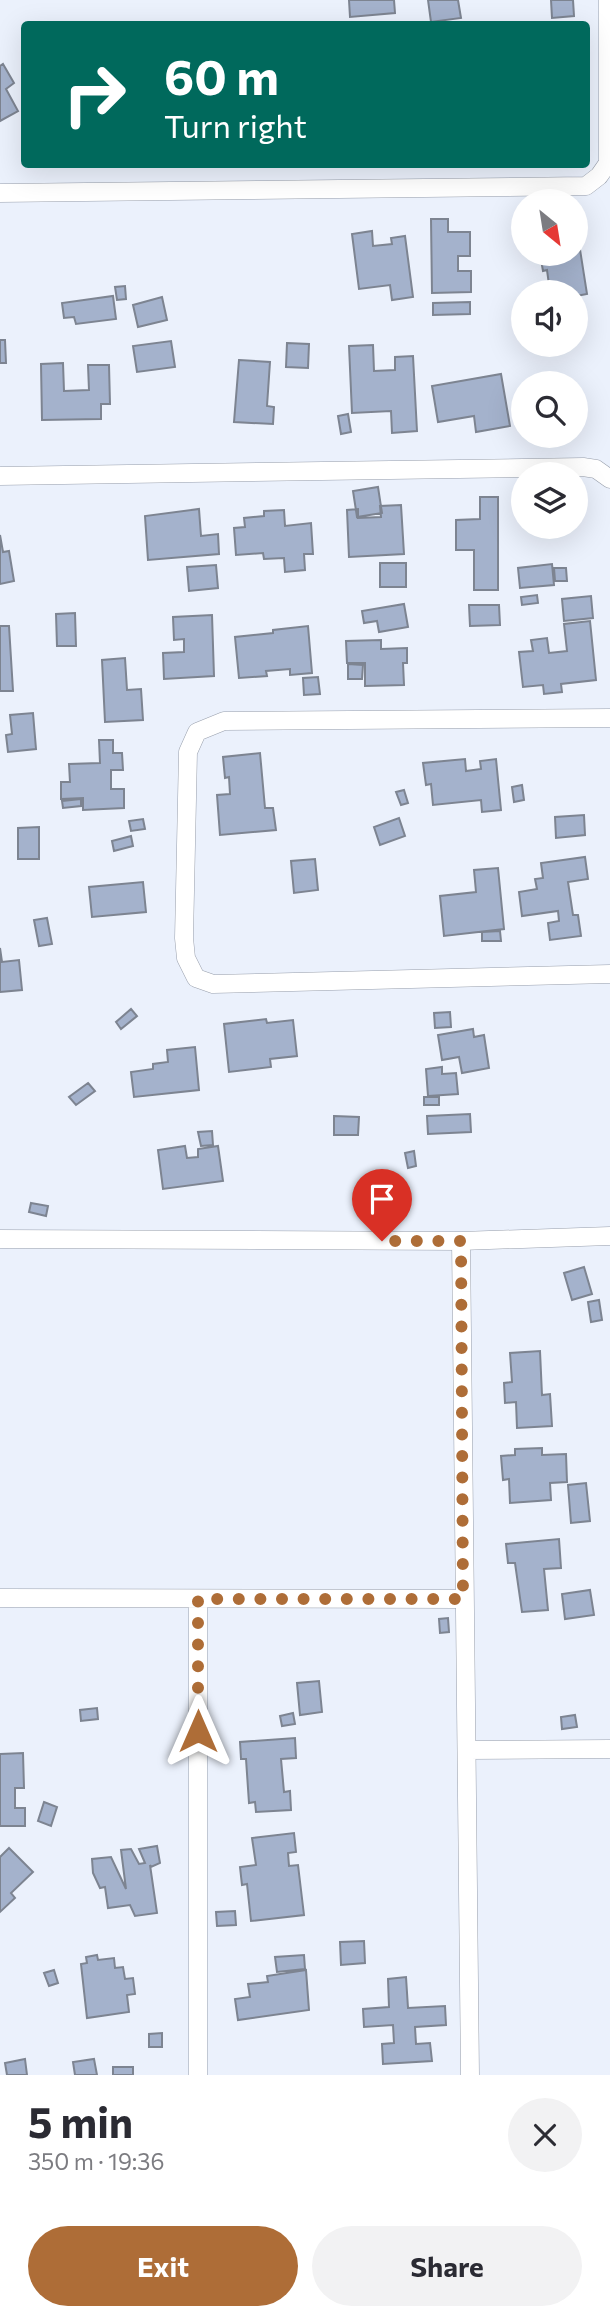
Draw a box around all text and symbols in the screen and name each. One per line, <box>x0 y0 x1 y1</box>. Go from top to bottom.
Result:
text: 60 m <box>164 45 279 105</box>
icon: right <box>49 49 140 140</box>
text: Turn right <box>164 105 307 145</box>
north arrow <box>511 189 588 266</box>
map controls <box>511 189 588 539</box>
button: sound <box>511 280 588 357</box>
button: search <box>511 371 588 448</box>
button: layers <box>511 462 588 539</box>
pin <box>352 1169 412 1241</box>
icon: arrive <box>363 1180 401 1218</box>
position arrow <box>161 1694 235 1768</box>
text: 5 min <box>28 2095 133 2147</box>
button: close <box>508 2098 582 2172</box>
text: 350 m · 19:36 <box>28 2147 164 2175</box>
button: Exit <box>28 2226 298 2306</box>
button: Share <box>312 2226 582 2306</box>

